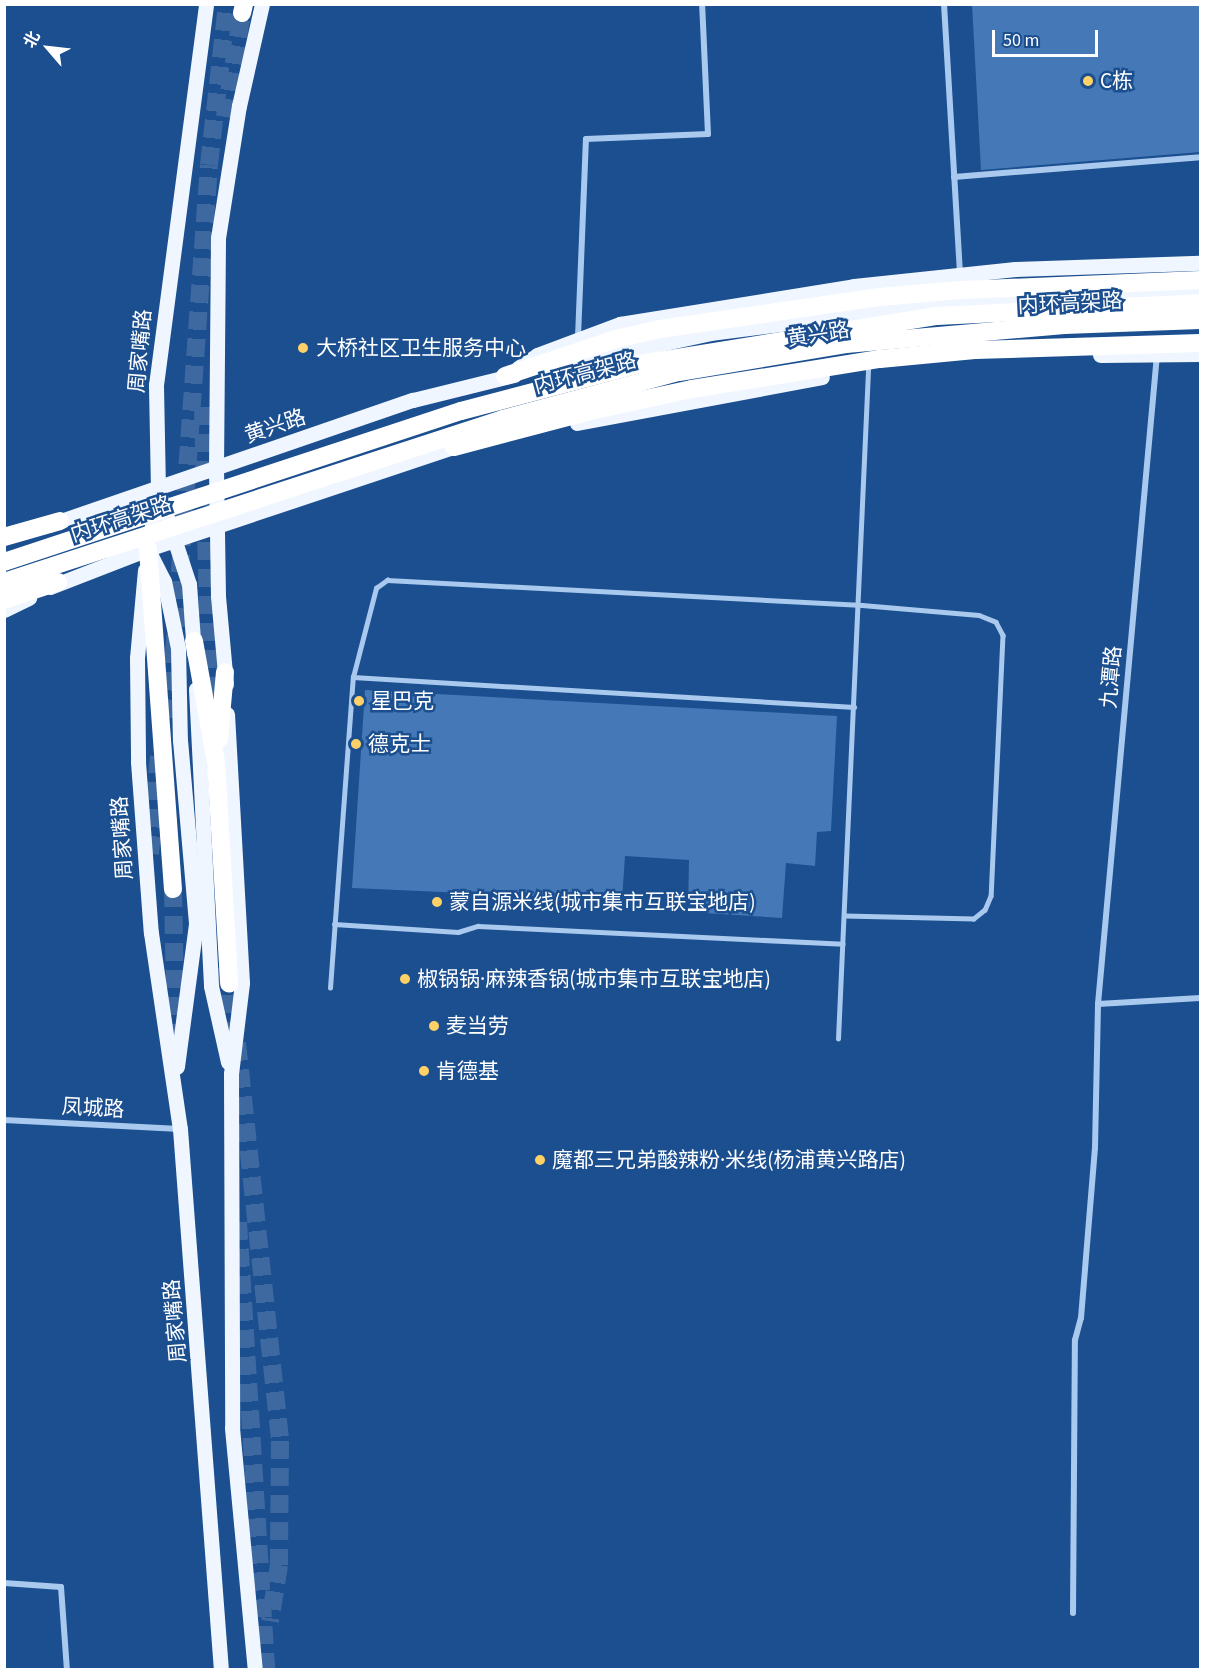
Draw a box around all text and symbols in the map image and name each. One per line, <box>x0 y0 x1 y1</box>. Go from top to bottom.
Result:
north arrow <box>18 18 78 78</box>
scale bar <box>995 18 1102 56</box>
text: 北 <box>19 27 46 52</box>
text: 50 m <box>1003 28 1039 53</box>
place label: C栋 <box>1100 68 1133 94</box>
marker: C栋 <box>1081 74 1095 88</box>
street label: 内环高架路 <box>1017 288 1123 318</box>
street label: 周家嘴路 <box>124 308 156 394</box>
street label: 黄兴路 <box>785 317 851 351</box>
place label: 大桥社区卫生服务中心 <box>316 335 526 361</box>
marker: 大桥社区卫生服务中心 <box>294 339 312 357</box>
street label: 内环高架路 <box>531 347 639 399</box>
street label: 黄兴路 <box>241 404 309 448</box>
street label: 内环高架路 <box>67 491 175 547</box>
street label: 九潭路 <box>1096 645 1126 709</box>
place label: 星巴克 <box>371 688 434 714</box>
marker: 星巴克 <box>352 694 366 708</box>
place label: 德克士 <box>368 731 431 757</box>
marker: 德克士 <box>349 737 363 751</box>
street label: 周家嘴路 <box>107 795 137 881</box>
place label: 蒙自源米线(城市集市互联宝地店) <box>449 889 756 915</box>
marker: 蒙自源米线(城市集市互联宝地店) <box>430 895 444 909</box>
place label: 椒锅锅·麻辣香锅(城市集市互联宝地店) <box>417 966 771 992</box>
marker: 椒锅锅·麻辣香锅(城市集市互联宝地店) <box>398 972 412 986</box>
place label: 麦当劳 <box>446 1013 509 1039</box>
marker: 麦当劳 <box>427 1019 441 1033</box>
place label: 肯德基 <box>436 1058 499 1084</box>
marker: 肯德基 <box>417 1064 431 1078</box>
street label: 凤城路 <box>61 1094 125 1122</box>
place label: 魔都三兄弟酸辣粉·米线(杨浦黄兴路店) <box>552 1147 906 1173</box>
marker: 魔都三兄弟酸辣粉·米线(杨浦黄兴路店) <box>533 1153 547 1167</box>
street label: 周家嘴路 <box>159 1278 191 1364</box>

